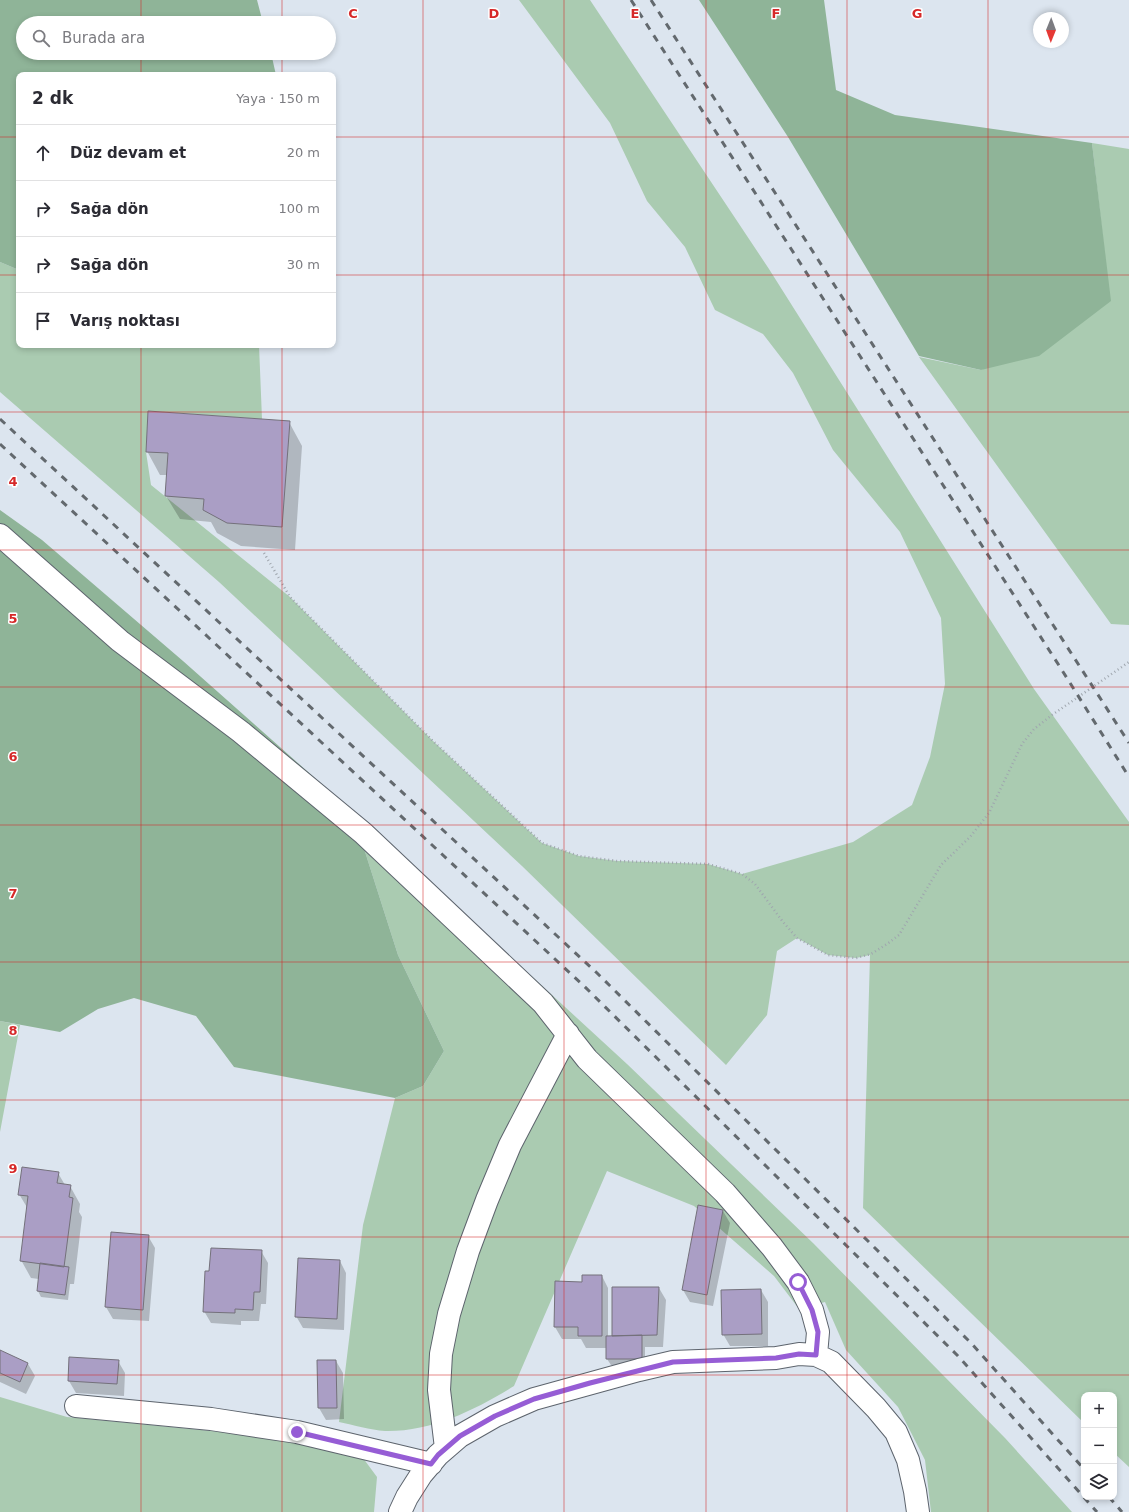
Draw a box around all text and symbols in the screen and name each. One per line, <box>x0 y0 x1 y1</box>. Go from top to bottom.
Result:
text: C <box>348 6 358 21</box>
text: D <box>489 6 500 21</box>
text: E <box>631 6 639 21</box>
text: F <box>772 6 780 21</box>
text: G <box>912 6 922 21</box>
north arrow <box>1033 12 1069 48</box>
search box <box>16 16 336 60</box>
icon: search <box>30 27 52 49</box>
text: Burada ara <box>62 29 145 47</box>
text: 2 dk <box>32 88 73 108</box>
text: Yaya · 150 m <box>236 91 320 106</box>
icon: ahead <box>32 142 54 164</box>
text: Düz devam et <box>70 144 186 162</box>
text: 20 m <box>287 145 320 160</box>
icon: right <box>32 198 54 220</box>
text: Sağa dön <box>70 200 149 218</box>
text: 100 m <box>278 201 320 216</box>
icon: right <box>32 254 54 276</box>
text: Sağa dön <box>70 256 149 274</box>
text: 30 m <box>287 257 320 272</box>
icon: arrive <box>32 310 54 332</box>
text: Varış noktası <box>70 312 180 330</box>
text: 4 <box>8 474 18 489</box>
text: 5 <box>8 611 18 626</box>
text: 6 <box>8 749 18 764</box>
text: 7 <box>8 886 18 901</box>
text: 8 <box>8 1023 18 1038</box>
text: 9 <box>8 1161 18 1176</box>
route start <box>789 1273 807 1291</box>
map controls <box>1081 1392 1117 1500</box>
button: + <box>1081 1392 1117 1428</box>
route end <box>288 1423 306 1441</box>
button: − <box>1081 1428 1117 1464</box>
button: layers <box>1081 1464 1117 1500</box>

